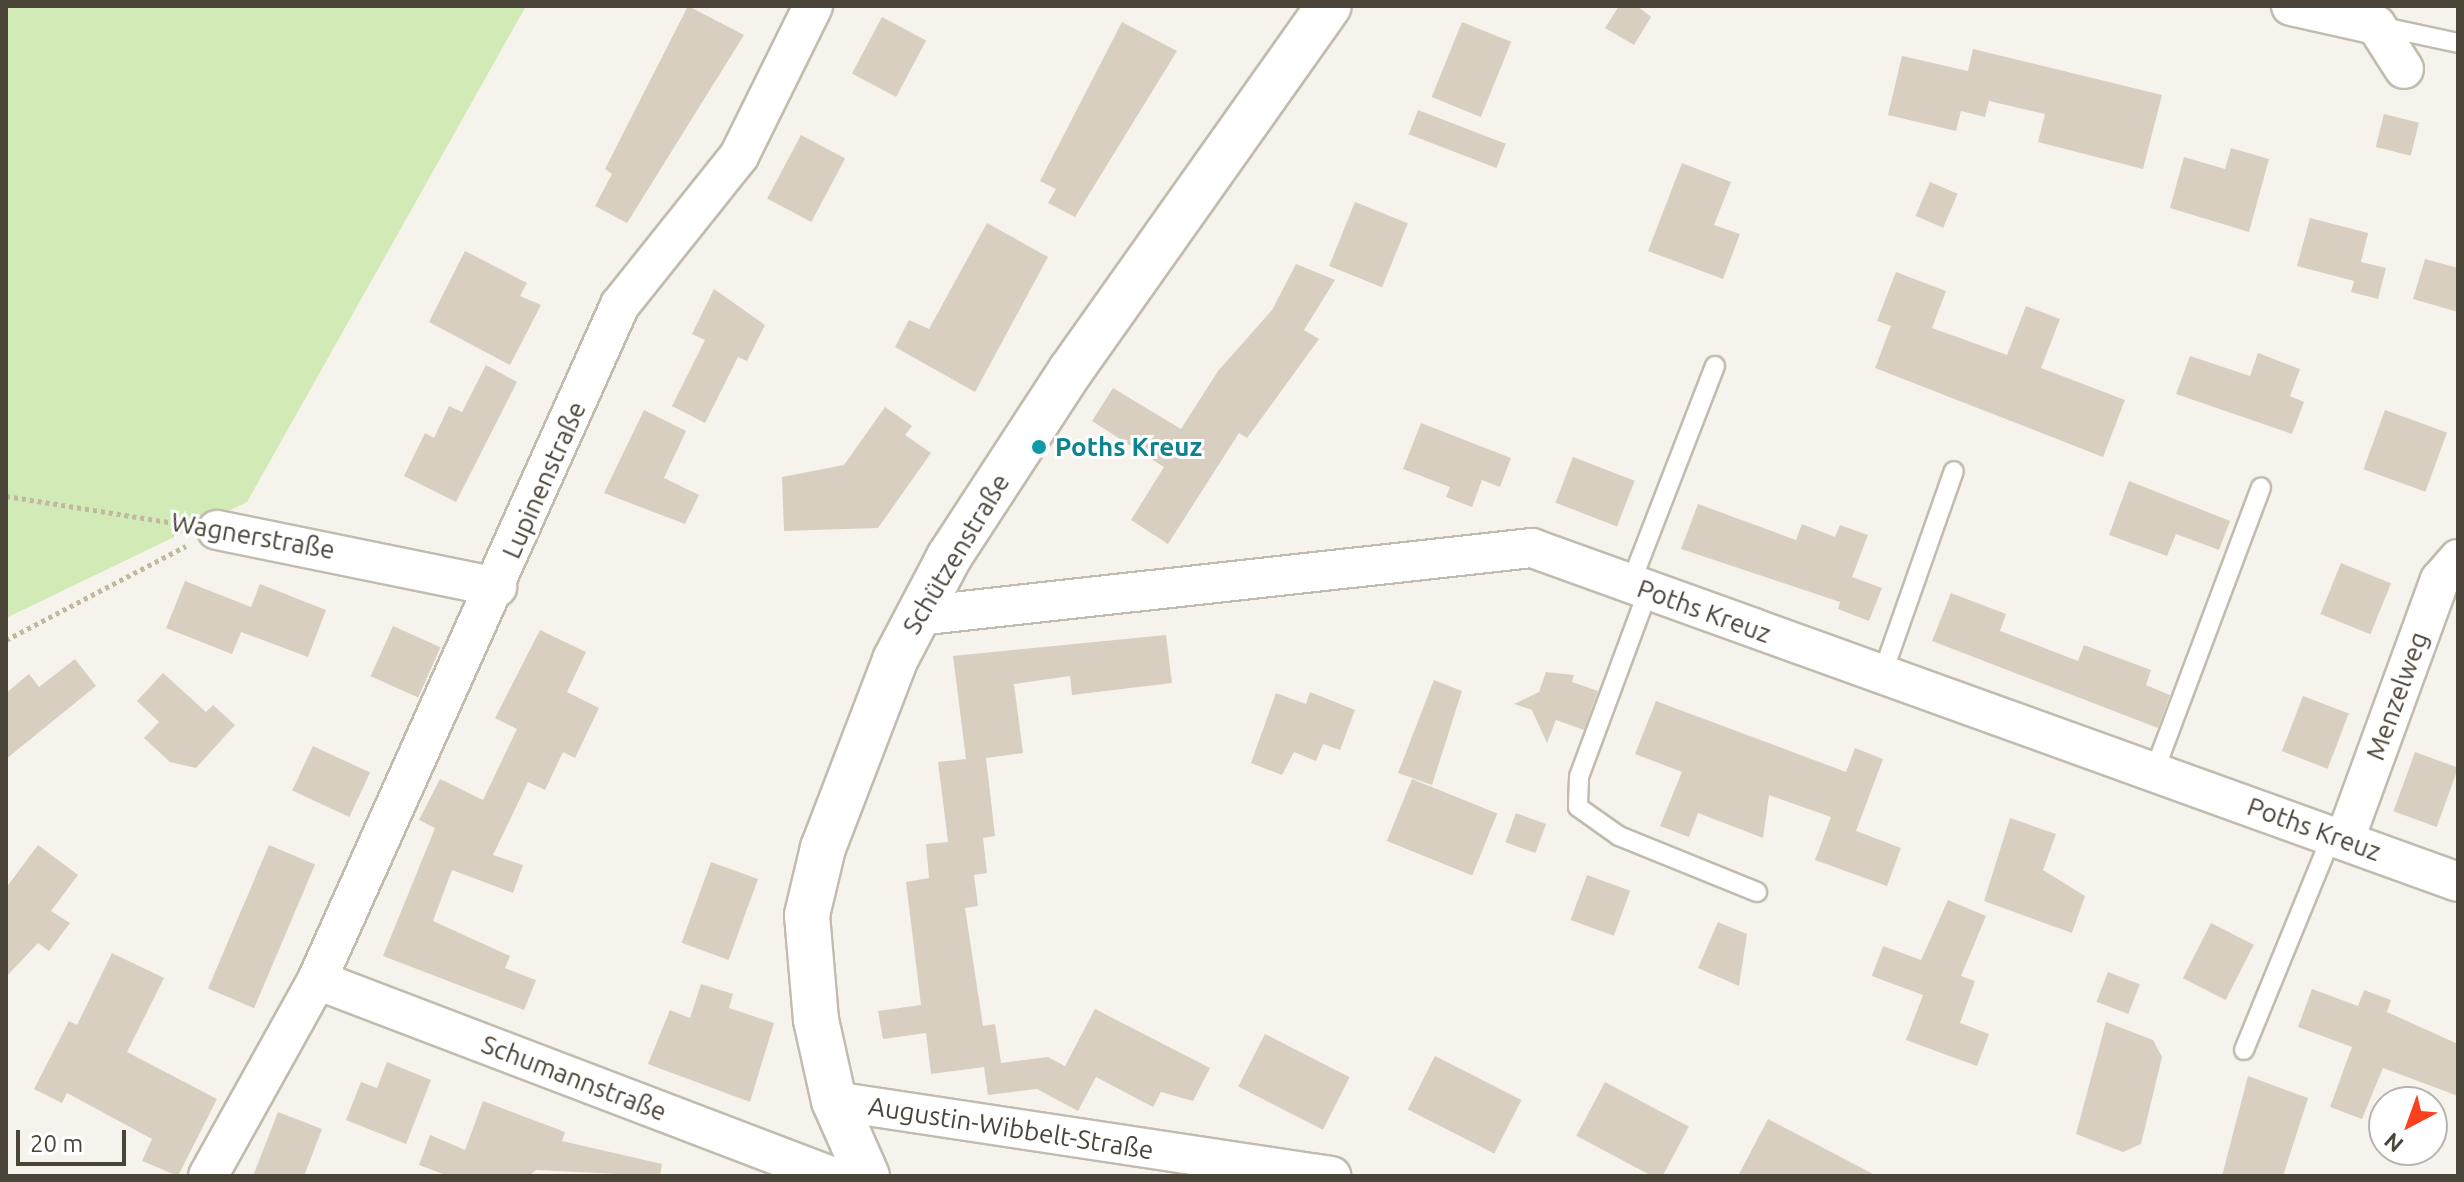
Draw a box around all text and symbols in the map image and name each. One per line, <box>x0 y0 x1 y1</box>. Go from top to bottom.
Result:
street label: Lupinenstraße <box>496 397 592 563</box>
place label: Poths Kreuz <box>1055 431 1202 463</box>
marker: Poths Kreuz <box>1030 438 1048 456</box>
street label: Schützenstraße <box>896 468 1016 640</box>
street label: Wagnerstraße <box>169 506 337 566</box>
street label: Poths Kreuz <box>1633 572 1775 650</box>
street label: Menzelweg <box>2359 628 2435 764</box>
street label: Poths Kreuz <box>2243 790 2385 868</box>
street label: Schumannstraße <box>477 1028 671 1128</box>
north arrow <box>2368 1086 2448 1166</box>
street label: Augustin-Wibbelt-Straße <box>866 1090 1156 1166</box>
scale bar <box>20 1114 130 1164</box>
text: N <box>2379 1128 2408 1158</box>
text: 20 m <box>30 1130 83 1157</box>

